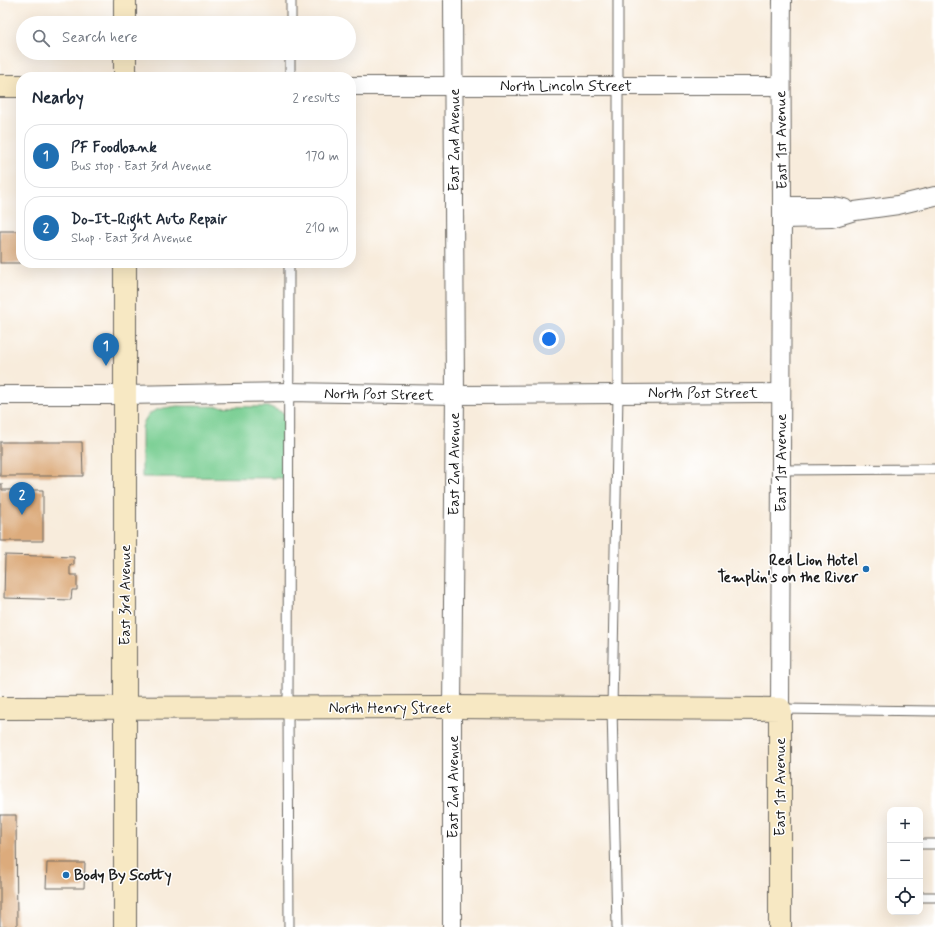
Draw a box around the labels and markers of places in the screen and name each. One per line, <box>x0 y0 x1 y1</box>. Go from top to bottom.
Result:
pin: 1 <box>93 333 119 366</box>
pin: 2 <box>9 482 35 515</box>
place label: Red Lion Hotel Templin's on the River <box>718 551 859 588</box>
marker: Red Lion Hotel Templin's on the River <box>861 564 871 574</box>
place label: Body By Scotty <box>74 866 172 886</box>
marker: Body By Scotty <box>61 870 71 880</box>

